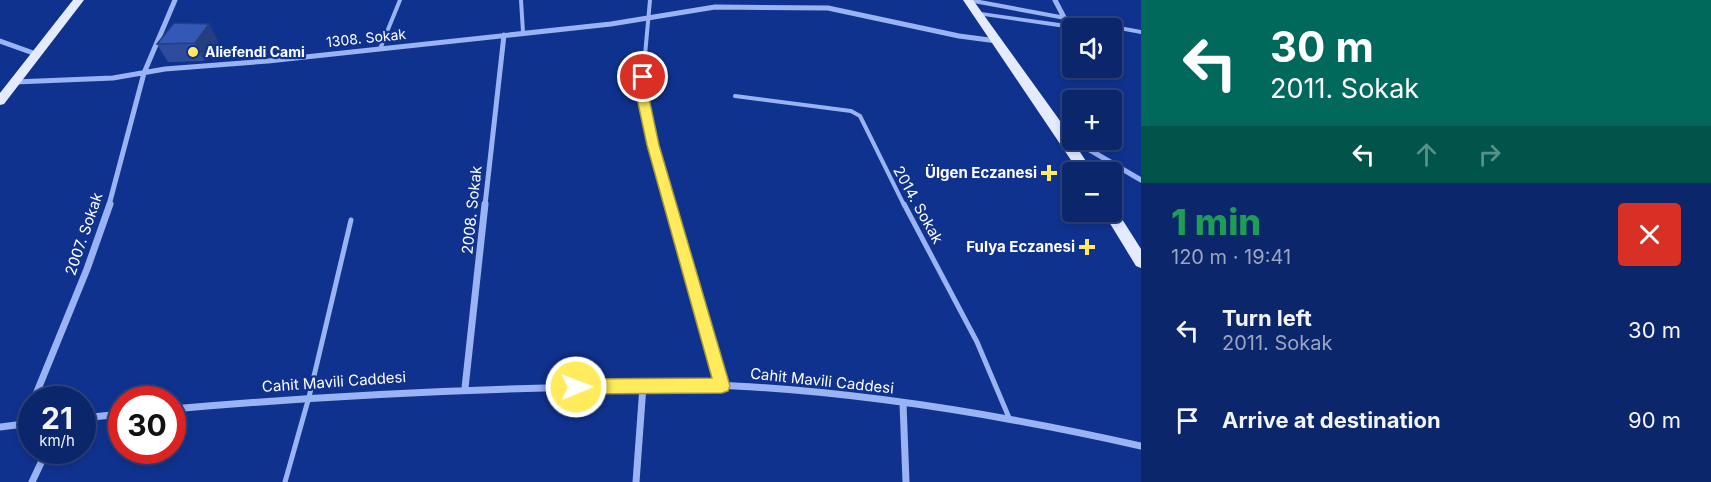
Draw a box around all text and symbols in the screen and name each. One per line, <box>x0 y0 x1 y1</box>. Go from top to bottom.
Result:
map controls <box>1062 18 1122 222</box>
button: sound <box>1062 18 1122 78</box>
text: 30 m <box>1270 21 1374 72</box>
icon: left <box>1171 24 1249 102</box>
street label: 1308. Sokak <box>325 25 407 50</box>
place label: Aliefendi Cami <box>205 43 305 60</box>
marker: Aliefendi Cami <box>186 45 200 59</box>
pin <box>617 51 668 102</box>
icon: arrive <box>626 60 659 93</box>
text: 2011. Sokak <box>1270 72 1419 105</box>
button: + <box>1062 90 1122 150</box>
icon: left <box>1347 138 1380 171</box>
icon: ahead <box>1410 138 1443 171</box>
icon: right <box>1473 138 1506 171</box>
button: − <box>1062 162 1122 222</box>
street label: 2014. Sokak <box>889 163 948 248</box>
place label: Ülgen Eczanesi <box>925 163 1037 182</box>
street label: 2008. Sokak <box>457 164 486 255</box>
marker: Ülgen Eczanesi <box>1042 166 1056 180</box>
street label: 2007. Sokak <box>60 189 107 278</box>
text: 1 min <box>1171 200 1261 244</box>
button: close <box>1618 203 1681 266</box>
place label: Fulya Eczanesi <box>966 237 1075 256</box>
marker: Fulya Eczanesi <box>1080 240 1094 254</box>
text: 120 m · 19:41 <box>1171 245 1291 269</box>
text: Turn left <box>1222 305 1312 331</box>
icon: left <box>1171 314 1204 347</box>
text: 30 m <box>1628 317 1681 343</box>
text: 2011. Sokak <box>1222 331 1332 355</box>
position arrow <box>544 355 608 419</box>
street label: Cahit Mavili Caddesi <box>749 364 895 397</box>
street label: Cahit Mavili Caddesi <box>261 367 407 396</box>
speed limit sign: 30 <box>108 386 186 464</box>
text: 21 <box>41 400 73 436</box>
icon: arrive <box>1171 404 1204 437</box>
text: Arrive at destination <box>1222 407 1441 433</box>
text: 90 m <box>1628 407 1681 433</box>
text: km/h <box>39 431 75 450</box>

